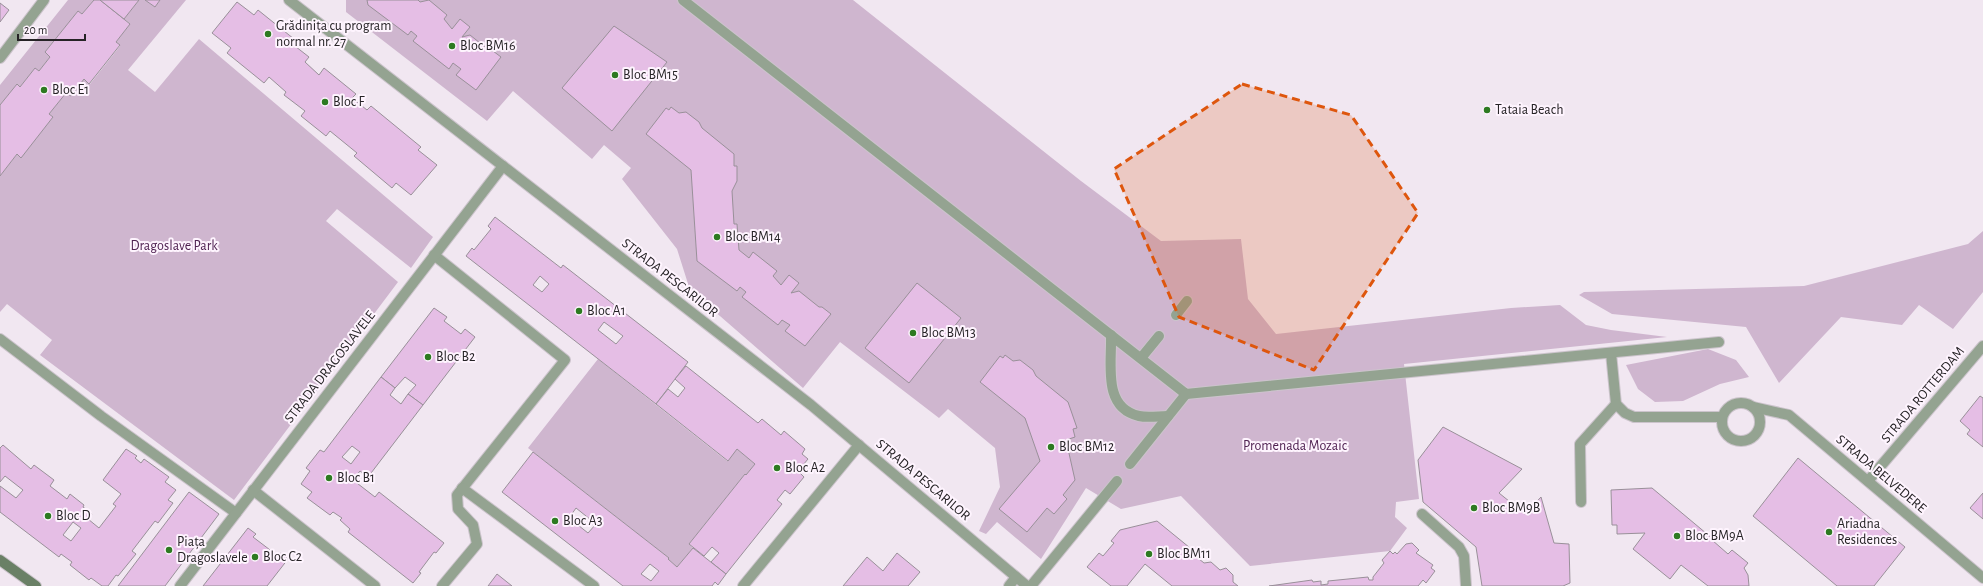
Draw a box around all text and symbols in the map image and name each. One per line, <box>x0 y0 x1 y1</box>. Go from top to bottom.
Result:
scale bar <box>18 16 85 42</box>
place label: Grădinița cu program normal nr. 27 <box>276 19 391 49</box>
text: 20 m <box>24 24 47 36</box>
marker: Grădinița cu program normal nr. 27 <box>263 29 273 39</box>
place label: Bloc BM16 <box>460 39 516 53</box>
marker: Bloc BM16 <box>447 41 457 51</box>
place label: Bloc BM15 <box>623 68 678 82</box>
marker: Bloc BM15 <box>610 70 620 80</box>
place label: Bloc E1 <box>52 83 89 97</box>
marker: Bloc E1 <box>39 85 49 95</box>
place label: Bloc F <box>333 95 366 109</box>
marker: Bloc F <box>320 97 330 107</box>
place label: Tataia Beach <box>1495 103 1563 117</box>
marker: Tataia Beach <box>1482 105 1492 115</box>
place label: Bloc BM14 <box>725 230 781 244</box>
marker: Bloc BM14 <box>712 232 722 242</box>
street label: STRADA PESCARILOR <box>619 236 721 320</box>
park label: Dragoslave Park <box>130 239 218 253</box>
place label: Bloc A1 <box>587 304 625 318</box>
marker: Bloc A1 <box>574 306 584 316</box>
street label: STRADA DRAGOSLAVELE <box>282 308 378 426</box>
place label: Bloc BM13 <box>921 326 976 340</box>
marker: Bloc BM13 <box>908 328 918 338</box>
street label: STRADA ROTTERDAM <box>1879 344 1967 446</box>
place label: Bloc B2 <box>436 350 475 364</box>
marker: Bloc B2 <box>423 352 433 362</box>
street label: STRADA BELVEDERE <box>1833 432 1929 516</box>
street label: STRADA PESCARILOR <box>873 437 973 523</box>
park label: Promenada Mozaic <box>1243 439 1348 453</box>
place label: Bloc BM12 <box>1059 440 1114 454</box>
marker: Bloc BM12 <box>1046 442 1056 452</box>
place label: Bloc A2 <box>785 461 825 475</box>
marker: Bloc A2 <box>772 463 782 473</box>
place label: Bloc B1 <box>337 471 375 485</box>
marker: Bloc B1 <box>324 473 334 483</box>
place label: Bloc BM9B <box>1482 501 1540 515</box>
marker: Bloc BM9B <box>1469 503 1479 513</box>
place label: Bloc D <box>56 509 91 523</box>
marker: Bloc D <box>43 511 53 521</box>
place label: Bloc A3 <box>563 514 603 528</box>
marker: Bloc A3 <box>550 516 560 526</box>
place label: Ariadna Residences <box>1837 517 1897 547</box>
marker: Ariadna Residences <box>1824 527 1834 537</box>
place label: Bloc BM9A <box>1685 529 1744 543</box>
marker: Bloc BM9A <box>1672 531 1682 541</box>
place label: Piața Dragoslavele <box>177 535 248 565</box>
marker: Piața Dragoslavele <box>164 545 174 555</box>
place label: Bloc BM11 <box>1157 547 1211 561</box>
marker: Bloc BM11 <box>1144 549 1154 559</box>
place label: Bloc C2 <box>263 550 302 564</box>
marker: Bloc C2 <box>250 552 260 562</box>

